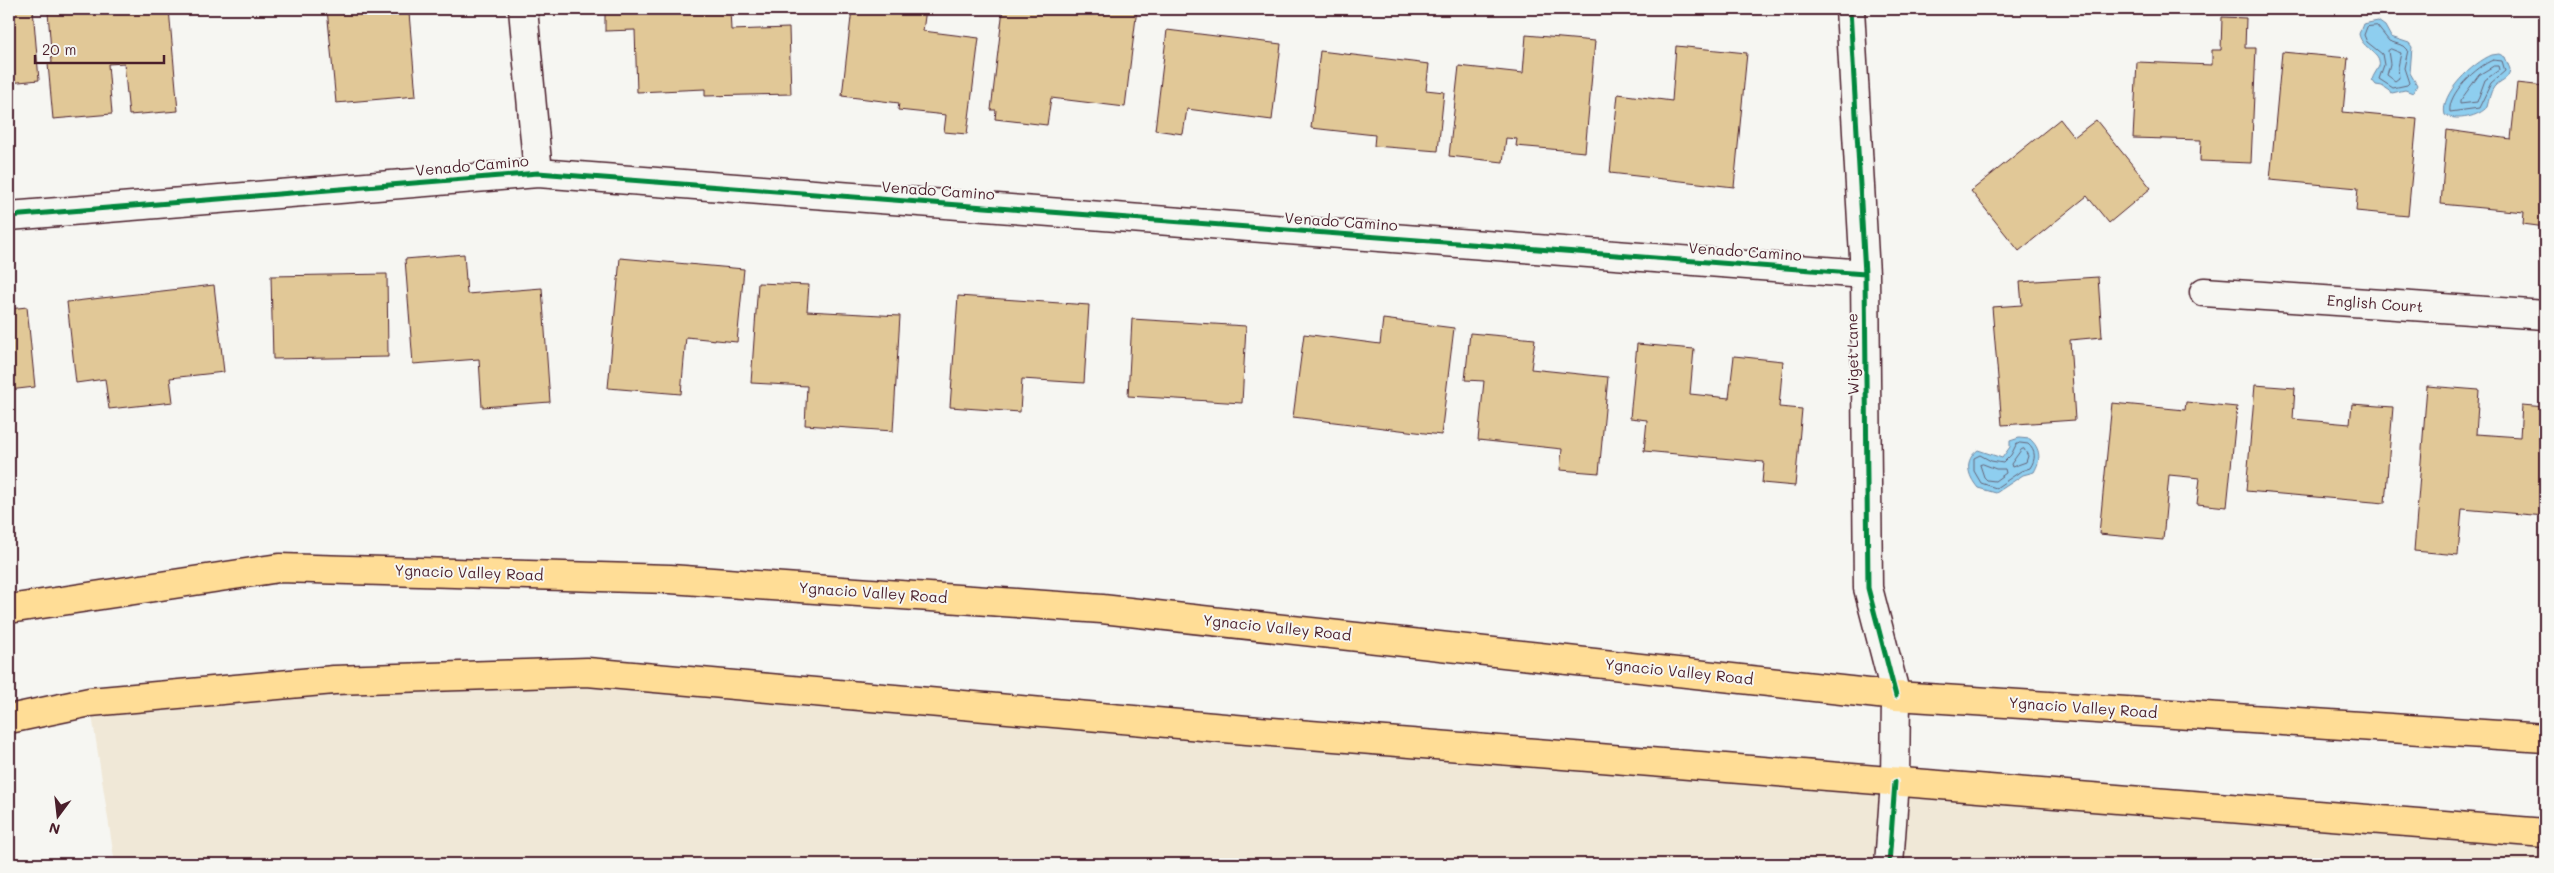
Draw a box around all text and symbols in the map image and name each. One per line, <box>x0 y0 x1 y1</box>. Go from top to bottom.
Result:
scale bar <box>35 32 164 64</box>
text: 20 m <box>42 39 76 59</box>
street label: Venado Camino <box>414 150 529 180</box>
street label: Venado Camino <box>881 176 996 204</box>
street label: Venado Camino <box>1284 207 1399 235</box>
street label: Venado Camino <box>1688 237 1803 265</box>
street label: English Court <box>2326 290 2424 316</box>
street label: Wiget Lane <box>1841 313 1863 395</box>
street label: Ygnacio Valley Road <box>394 559 544 585</box>
street label: Ygnacio Valley Road <box>798 577 948 607</box>
street label: Ygnacio Valley Road <box>1202 609 1352 645</box>
street label: Ygnacio Valley Road <box>1604 653 1754 689</box>
street label: Ygnacio Valley Road <box>2008 692 2158 722</box>
north arrow <box>32 790 82 840</box>
text: N <box>47 818 62 840</box>

